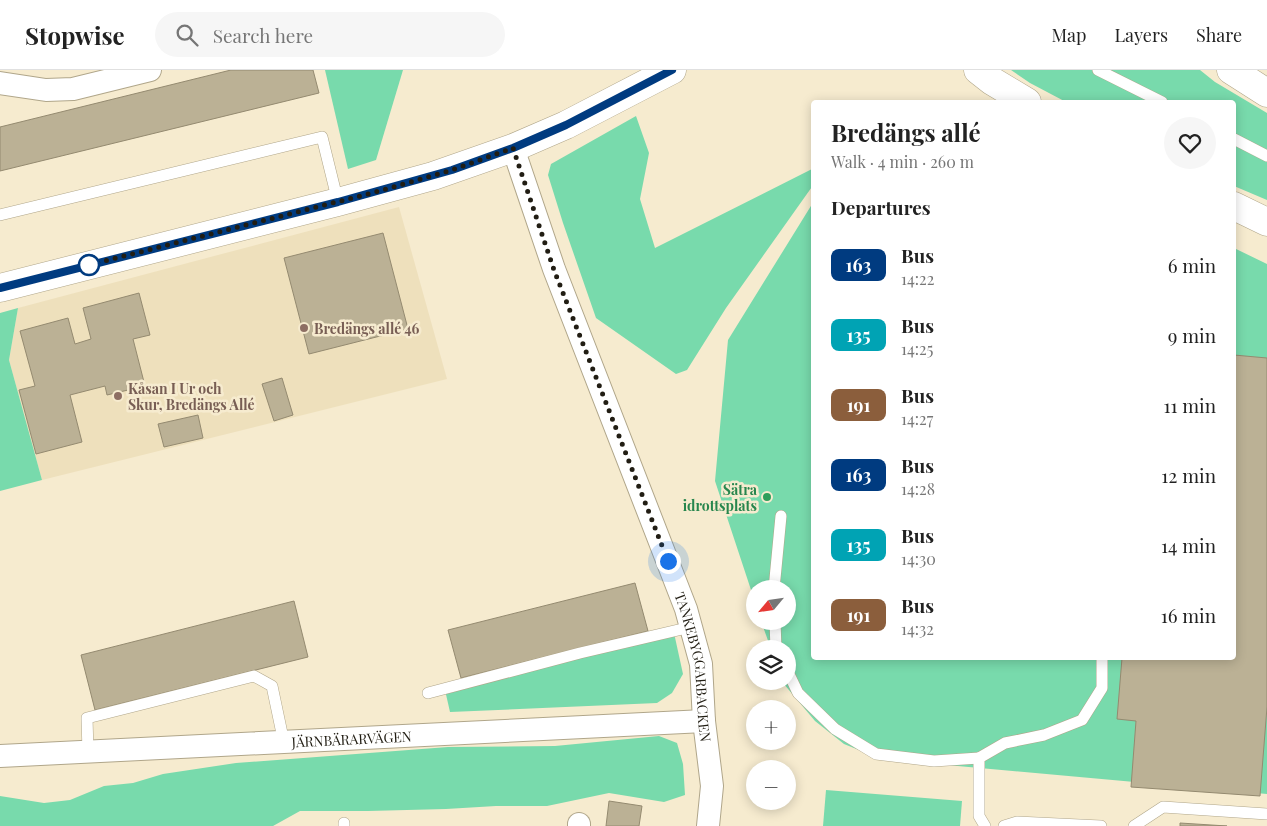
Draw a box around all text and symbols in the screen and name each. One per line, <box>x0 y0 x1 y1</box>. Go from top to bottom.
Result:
search box <box>155 12 505 57</box>
text: Stopwise <box>25 19 125 51</box>
icon: search <box>173 21 201 49</box>
text: Search here <box>213 22 313 48</box>
text: Map <box>1051 23 1086 47</box>
text: Layers <box>1114 23 1168 47</box>
text: Share <box>1196 23 1242 47</box>
text: Bredängs allé <box>831 116 981 148</box>
button: heart <box>1164 117 1216 169</box>
text: Walk · 4 min · 260 m <box>831 151 974 172</box>
text: Departures <box>831 194 931 220</box>
text: Bus <box>901 242 934 268</box>
text: 6 min <box>1168 252 1216 278</box>
text: 163 <box>846 253 871 277</box>
unlabelled marker <box>78 254 100 276</box>
text: 14:22 <box>901 268 934 289</box>
text: Bus <box>901 312 934 338</box>
place label: Bredängs allé 46 <box>314 319 420 338</box>
marker: Bredängs allé 46 <box>298 322 310 334</box>
text: 9 min <box>1168 322 1216 348</box>
text: 135 <box>847 323 870 347</box>
text: 14:25 <box>901 338 933 359</box>
place label: Kåsan I Ur och Skur, Bredängs Allé <box>128 379 255 414</box>
text: Bus <box>901 382 934 408</box>
marker: Kåsan I Ur och Skur, Bredängs Allé <box>112 390 124 402</box>
text: 11 min <box>1163 392 1216 418</box>
text: 191 <box>847 393 870 417</box>
text: 14:27 <box>901 408 933 429</box>
text: Bus <box>901 452 934 478</box>
text: 12 min <box>1161 462 1216 488</box>
text: 163 <box>846 463 871 487</box>
text: 14:28 <box>901 478 935 499</box>
place label: Sätra idrottsplats <box>683 480 758 515</box>
marker: Sätra idrottsplats <box>761 491 773 503</box>
text: Bus <box>901 522 934 548</box>
text: 14 min <box>1161 532 1216 558</box>
text: 135 <box>847 533 870 557</box>
text: 14:30 <box>901 548 936 569</box>
your location <box>656 549 681 574</box>
north arrow <box>746 580 796 630</box>
map controls <box>746 580 796 810</box>
street label: TANKEBYGGARBACKEN <box>671 589 716 743</box>
text: Bus <box>901 592 934 618</box>
text: 16 min <box>1161 602 1216 628</box>
text: 191 <box>847 603 870 627</box>
text: 14:32 <box>901 618 934 639</box>
button: layers <box>746 640 796 690</box>
button: + <box>746 700 796 750</box>
street label: JÄRNBÄRARVÄGEN <box>290 726 412 751</box>
button: − <box>746 760 796 810</box>

